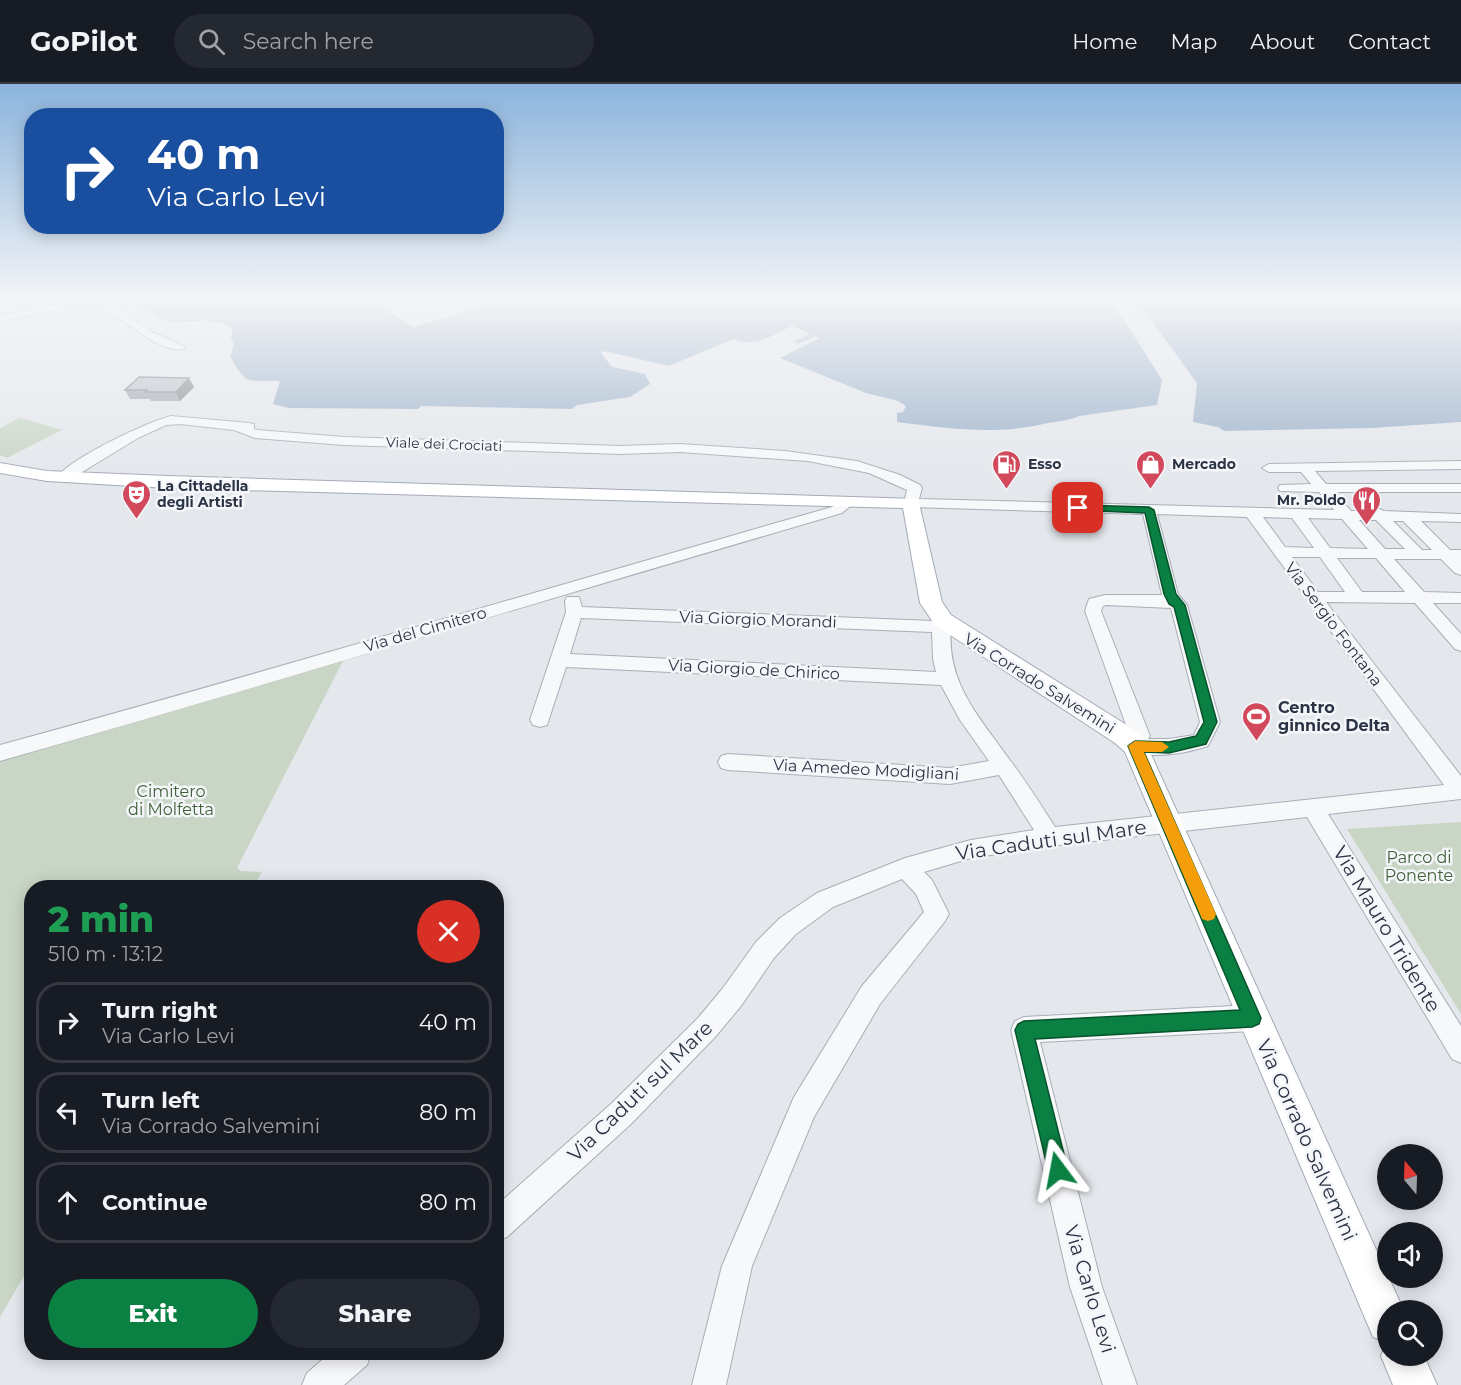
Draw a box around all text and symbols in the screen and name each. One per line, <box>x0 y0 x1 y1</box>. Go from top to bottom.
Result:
search box <box>174 14 594 68</box>
text: GoPilot <box>30 24 138 58</box>
icon: search <box>195 25 228 58</box>
text: Search here <box>243 28 374 55</box>
text: Home <box>1072 29 1137 54</box>
text: Map <box>1170 29 1217 54</box>
text: About <box>1250 29 1315 54</box>
text: Contact <box>1348 29 1431 54</box>
text: 40 m <box>147 128 260 180</box>
icon: right <box>48 132 126 210</box>
text: Via Carlo Levi <box>147 180 326 213</box>
street label: Viale dei Crociati <box>386 433 502 455</box>
fuel station icon: Esso <box>991 448 1023 490</box>
shop icon: Mercado <box>1135 448 1167 490</box>
place label: Esso <box>1028 455 1061 473</box>
place label: Mercado <box>1172 455 1236 473</box>
place label: La Cittadella degli Artisti <box>157 477 249 511</box>
theatre icon: La Cittadella degli Artisti <box>120 478 152 520</box>
pin <box>1052 482 1103 533</box>
restaurant icon: Mr. Poldo <box>1351 484 1383 526</box>
icon: arrive <box>1061 491 1094 524</box>
place label: Mr. Poldo <box>1277 491 1346 509</box>
street label: Via Sergio Fontana <box>1281 558 1387 690</box>
street label: Via del Cimitero <box>362 603 489 656</box>
street label: Via Giorgio Morandi <box>679 607 837 632</box>
street label: Via Corrado Salvemini <box>961 629 1119 738</box>
street label: Via Giorgio de Chirico <box>668 656 840 683</box>
place label: Centro ginnico Delta <box>1278 698 1390 735</box>
sports icon: Centro ginnico Delta <box>1241 700 1273 742</box>
street label: Via Amedeo Modigliani <box>772 755 959 784</box>
park label: Cimitero di Molfetta <box>128 782 214 819</box>
street label: Via Caduti sul Mare <box>954 815 1148 865</box>
street label: Via Mauro Tridente <box>1328 842 1446 1016</box>
park label: Parco di Ponente <box>1385 848 1453 885</box>
text: 2 min <box>48 897 154 941</box>
button: close <box>417 900 480 963</box>
text: 510 m · 13:12 <box>48 942 163 966</box>
text: Turn right <box>102 997 217 1024</box>
icon: right <box>51 1006 84 1039</box>
text: 40 m <box>419 1009 477 1036</box>
street label: Via Caduti sul Mare <box>563 1016 717 1166</box>
text: Via Carlo Levi <box>102 1024 235 1048</box>
street label: Via Corrado Salvemini <box>1252 1035 1362 1245</box>
text: Turn left <box>102 1087 200 1114</box>
icon: left <box>51 1096 84 1129</box>
text: 80 m <box>419 1099 477 1126</box>
text: Via Corrado Salvemini <box>102 1114 320 1138</box>
position arrow <box>1026 1138 1090 1202</box>
north arrow <box>1377 1144 1443 1210</box>
map controls <box>1377 1144 1443 1366</box>
icon: ahead <box>51 1186 84 1219</box>
text: Continue <box>102 1189 208 1216</box>
text: 80 m <box>419 1189 477 1216</box>
street label: Via Carlo Levi <box>1059 1222 1121 1356</box>
button: sound <box>1377 1222 1443 1288</box>
button: Exit <box>48 1279 258 1348</box>
button: Share <box>270 1279 480 1348</box>
button: search <box>1377 1300 1443 1366</box>

